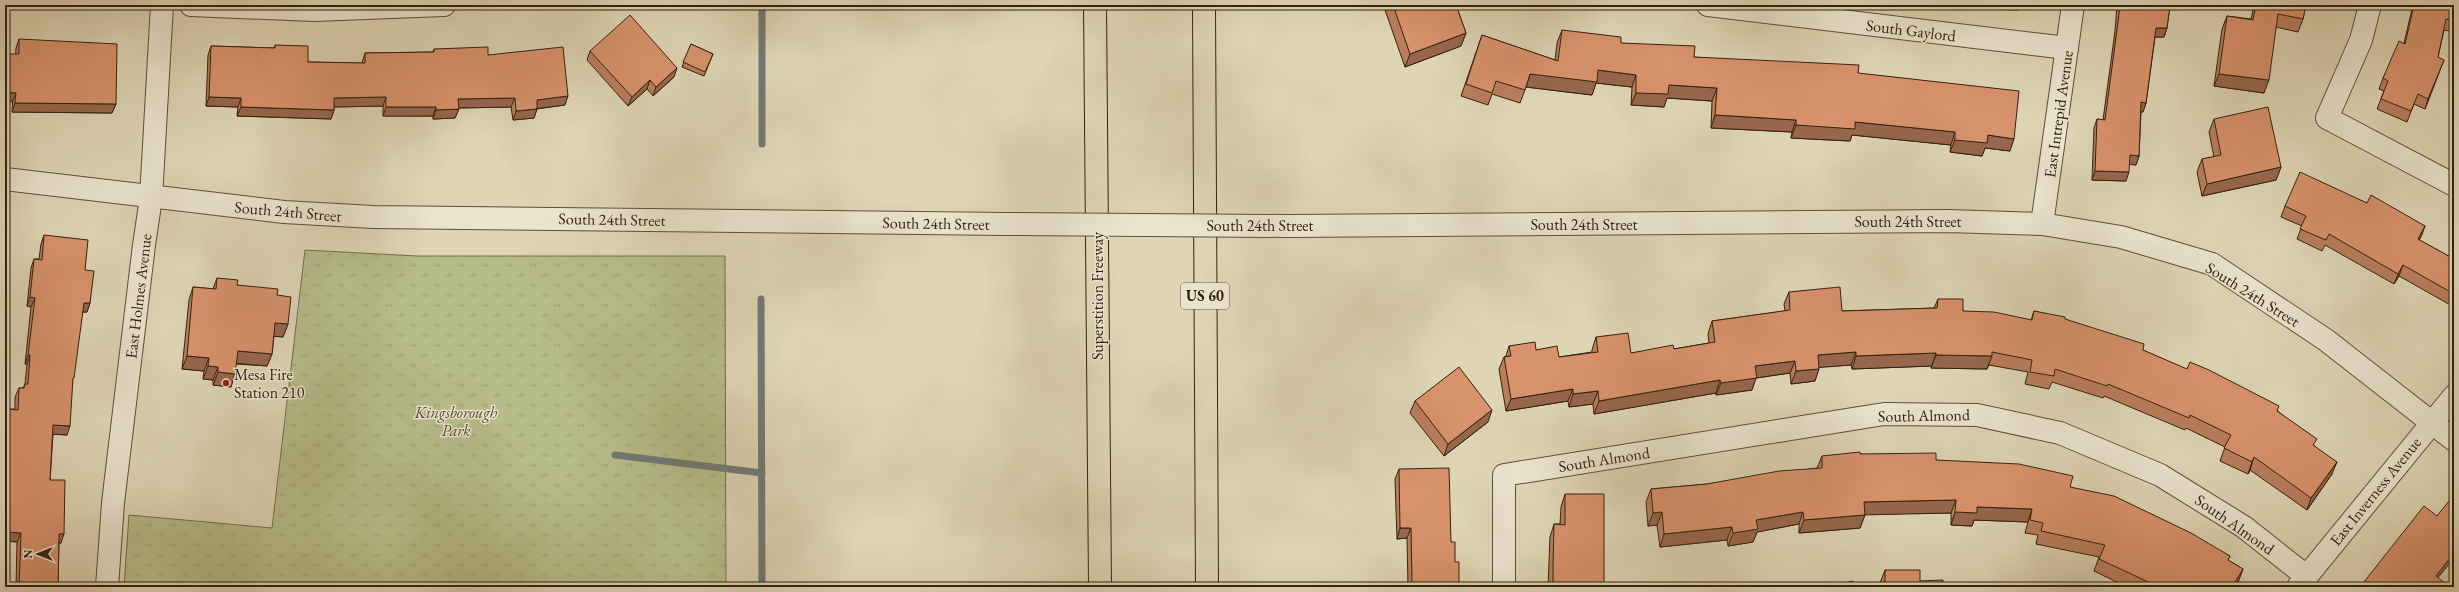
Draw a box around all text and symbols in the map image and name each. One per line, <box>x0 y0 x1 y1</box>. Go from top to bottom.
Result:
street label: South Gaylord <box>1865 15 1958 47</box>
street label: East Intrepid Avenue <box>2039 49 2078 179</box>
street label: South 24th Street <box>234 196 342 227</box>
street label: South 24th Street <box>558 208 666 231</box>
street label: South 24th Street <box>1854 211 1962 232</box>
street label: South 24th Street <box>882 212 990 235</box>
street label: South 24th Street <box>1530 214 1638 235</box>
street label: South 24th Street <box>1206 215 1314 236</box>
street label: Superstition Freeway <box>1087 231 1108 360</box>
street label: East Holmes Avenue <box>120 232 157 360</box>
street label: South 24th Street <box>2202 257 2304 332</box>
road number: US 60 <box>1181 283 1229 309</box>
place label: Mesa Fire Station 210 <box>234 364 305 403</box>
marker: Mesa Fire Station 210 <box>221 378 231 388</box>
park label: Kingsborough Park <box>414 402 497 441</box>
street label: South Almond <box>1878 404 1971 427</box>
street label: East Inverness Avenue <box>2325 433 2426 550</box>
street label: South Almond <box>1557 442 1652 477</box>
street label: South Almond <box>2191 489 2279 560</box>
north arrow <box>18 534 58 574</box>
text: N <box>21 549 35 558</box>

